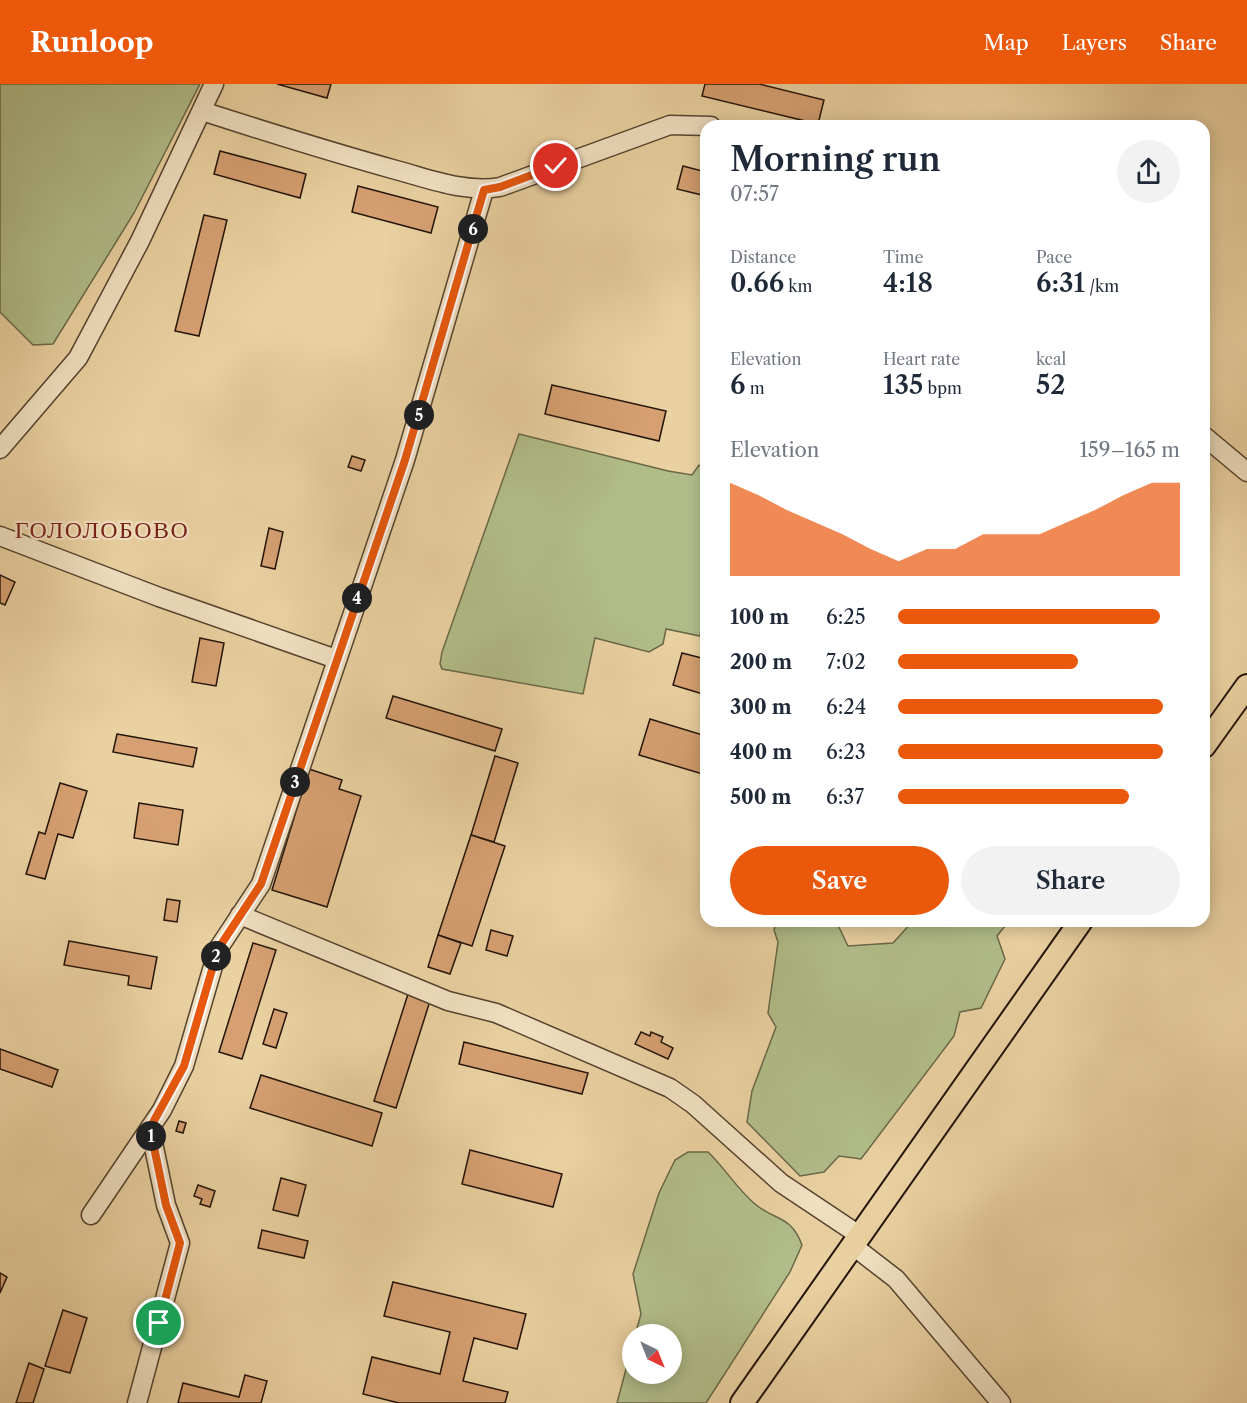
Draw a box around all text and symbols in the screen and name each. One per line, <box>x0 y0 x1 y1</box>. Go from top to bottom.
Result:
text: Runloop <box>30 25 154 59</box>
text: Map <box>984 30 1029 55</box>
text: Layers <box>1062 30 1127 55</box>
text: Share <box>1160 30 1217 55</box>
text: Morning run <box>730 139 941 180</box>
pin <box>530 140 581 191</box>
button: share <box>1117 140 1180 203</box>
icon: check <box>539 149 572 182</box>
text: 07:57 <box>730 182 779 206</box>
pin: 6 <box>458 214 488 244</box>
text: 6 <box>468 219 478 239</box>
text: Distance <box>730 247 796 267</box>
text: Time <box>883 247 923 267</box>
text: Pace <box>1036 247 1072 267</box>
text: 0.66 <box>730 267 784 299</box>
text: 4:18 <box>883 267 933 299</box>
text: 6:31 <box>1036 267 1085 299</box>
text: km <box>784 276 813 296</box>
text: /km <box>1085 276 1119 296</box>
text: Elevation <box>730 349 801 369</box>
text: Heart rate <box>883 349 960 369</box>
text: kcal <box>1036 349 1066 369</box>
text: 6 <box>730 369 745 401</box>
text: 135 <box>883 369 923 401</box>
text: 52 <box>1036 369 1066 401</box>
text: m <box>745 378 765 398</box>
text: bpm <box>923 378 962 398</box>
pin: 5 <box>404 400 434 430</box>
text: 5 <box>415 405 423 425</box>
text: Elevation <box>730 438 819 462</box>
text: 159–165 m <box>1079 438 1180 462</box>
district label: ГОЛОЛОБОВО <box>15 515 189 544</box>
pin: 4 <box>342 583 372 613</box>
text: 4 <box>352 588 362 608</box>
text: 100 m <box>730 605 789 629</box>
text: 6:25 <box>826 605 866 629</box>
text: 200 m <box>730 650 792 674</box>
text: 7:02 <box>826 650 866 674</box>
text: 300 m <box>730 695 792 719</box>
text: 6:24 <box>826 695 866 719</box>
text: 400 m <box>730 740 792 764</box>
text: 6:23 <box>826 740 866 764</box>
pin: 3 <box>280 767 310 797</box>
text: 3 <box>290 772 300 792</box>
text: 500 m <box>730 785 791 809</box>
text: 6:37 <box>826 785 864 809</box>
button: Save <box>730 846 949 915</box>
button: Share <box>961 846 1180 915</box>
pin: 2 <box>201 941 231 971</box>
text: 2 <box>211 946 221 966</box>
pin: 1 <box>136 1121 166 1151</box>
text: 1 <box>147 1126 155 1146</box>
pin <box>133 1297 184 1348</box>
icon: arrive <box>142 1306 175 1339</box>
north arrow <box>622 1324 682 1384</box>
map controls <box>622 1324 682 1384</box>

